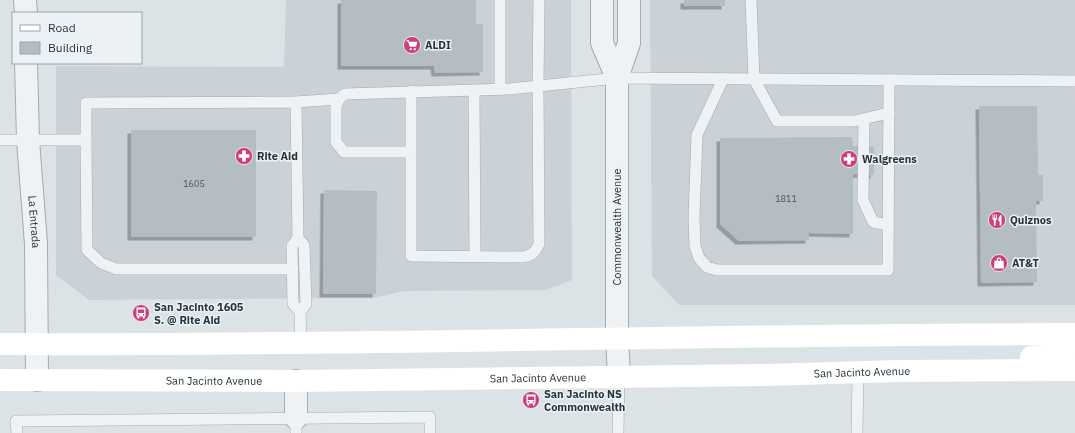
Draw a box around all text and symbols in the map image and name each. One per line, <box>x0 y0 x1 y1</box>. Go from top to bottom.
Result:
legend <box>12 12 142 64</box>
text: Road <box>48 20 76 35</box>
supermarket icon: ALDI <box>402 35 422 55</box>
place label: ALDI <box>425 38 451 52</box>
text: Building <box>48 40 93 55</box>
pharmacy icon: Rite Aid <box>234 146 254 166</box>
place label: Rite Aid <box>257 149 298 163</box>
pharmacy icon: Walgreens <box>839 149 859 169</box>
place label: Walgreens <box>862 152 917 166</box>
street label: Commonwealth Avenue <box>610 168 624 286</box>
house number: 1605 <box>183 178 205 189</box>
house number: 1811 <box>775 193 797 204</box>
street label: La Entrada <box>25 195 43 248</box>
restaurant icon: Quiznos <box>987 210 1007 230</box>
place label: Quiznos <box>1010 213 1052 227</box>
shop icon: AT&T <box>989 253 1009 273</box>
place label: AT&T <box>1012 256 1039 270</box>
place label: San Jacinto 1605 S. @ Rite Aid <box>154 300 244 327</box>
bus stop icon: San Jacinto 1605 S. @ Rite Aid <box>131 303 151 323</box>
street label: San Jacinto Avenue <box>813 364 910 381</box>
street label: San Jacinto Avenue <box>490 370 586 386</box>
street label: San Jacinto Avenue <box>166 374 262 388</box>
place label: San Jacinto NS Commonwealth <box>544 387 625 414</box>
bus stop icon: San Jacinto NS Commonwealth <box>521 390 541 410</box>

